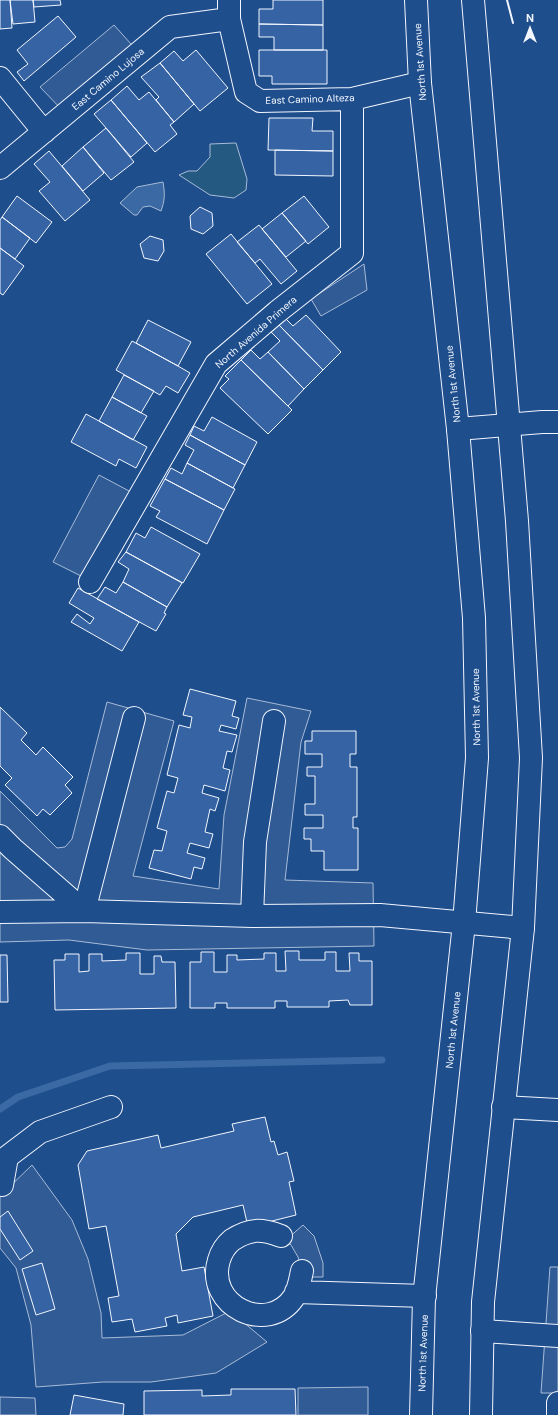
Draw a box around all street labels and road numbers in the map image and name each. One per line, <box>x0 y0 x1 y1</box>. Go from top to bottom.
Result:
street label: North 1st Avenue <box>411 23 429 101</box>
street label: East Camino Lujosa <box>69 45 147 113</box>
street label: East Camino Alteza <box>265 91 355 107</box>
street label: North Avenida Primera <box>213 293 299 371</box>
street label: North 1st Avenue <box>442 345 464 423</box>
street label: North 1st Avenue <box>469 668 483 746</box>
street label: North 1st Avenue <box>442 991 464 1069</box>
street label: North 1st Avenue <box>415 1314 431 1392</box>

